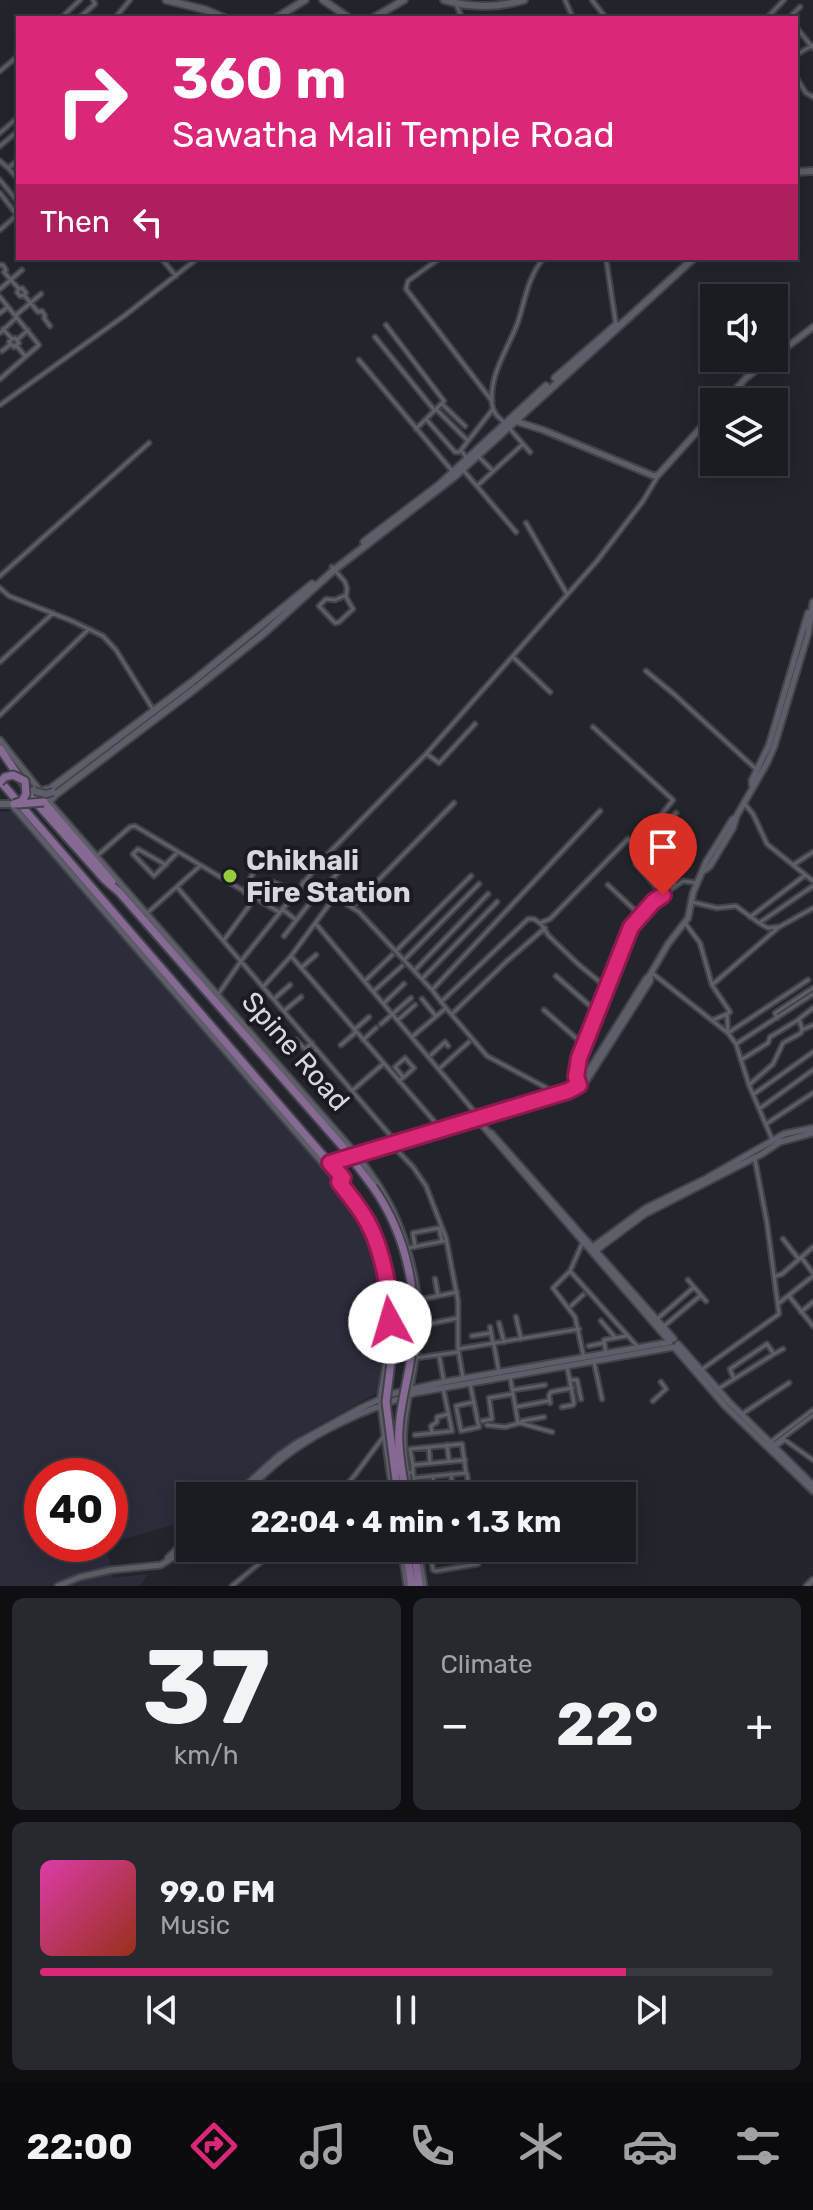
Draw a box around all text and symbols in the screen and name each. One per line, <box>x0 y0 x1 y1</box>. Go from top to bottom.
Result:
text: 360 m <box>172 46 347 112</box>
icon: right <box>40 48 144 152</box>
text: Sawatha Mali Temple Road <box>172 113 615 156</box>
icon: left <box>126 200 170 244</box>
text: Then <box>40 204 110 240</box>
map controls <box>700 284 788 476</box>
button: sound <box>700 284 788 372</box>
button: layers <box>700 388 788 476</box>
pin <box>629 813 697 895</box>
icon: arrive <box>641 825 685 869</box>
place label: Chikhali Fire Station <box>246 844 411 909</box>
marker: Chikhali Fire Station <box>221 867 239 885</box>
street label: Spine Road <box>235 985 356 1118</box>
position arrow <box>348 1280 432 1364</box>
speed limit sign: 40 <box>24 1458 128 1562</box>
text: 22:04 · 4 min · 1.3 km <box>251 1504 561 1540</box>
text: 37 <box>142 1626 270 1749</box>
text: Climate <box>441 1649 533 1680</box>
text: 22° <box>556 1689 659 1760</box>
text: − <box>441 1699 469 1751</box>
text: + <box>746 1699 773 1751</box>
text: km/h <box>174 1740 239 1771</box>
text: 99.0 FM <box>160 1874 275 1910</box>
text: Music <box>160 1910 230 1941</box>
icon: previous <box>140 1988 184 2032</box>
icon: pause <box>384 1988 428 2032</box>
icon: next <box>629 1988 673 2032</box>
icon: directions <box>186 2118 242 2174</box>
icon: music <box>295 2118 351 2174</box>
icon: phone <box>404 2118 460 2174</box>
icon: climate <box>513 2118 569 2174</box>
icon: car <box>622 2118 678 2174</box>
icon: filters <box>730 2118 786 2174</box>
text: 22:00 <box>26 2125 133 2168</box>

